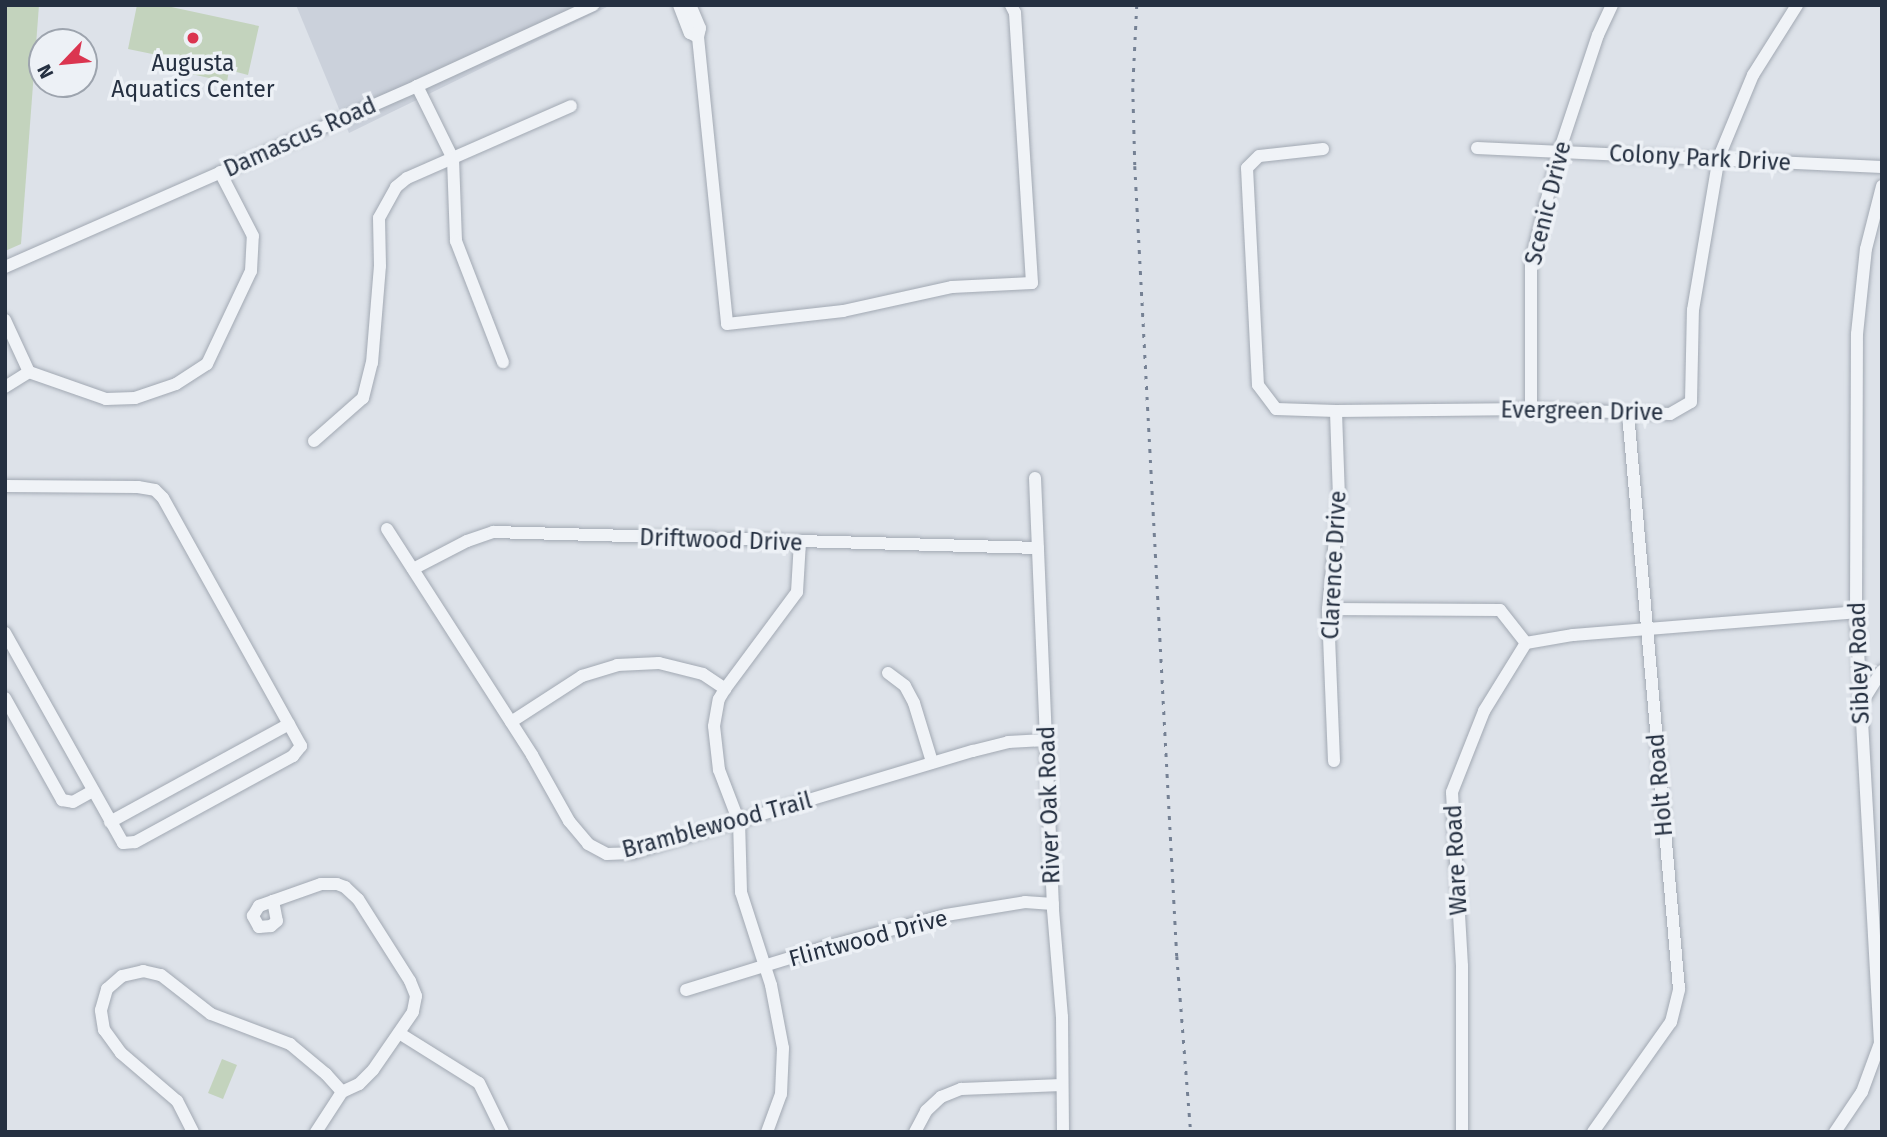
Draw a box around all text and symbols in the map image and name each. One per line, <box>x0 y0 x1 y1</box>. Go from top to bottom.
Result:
north arrow <box>28 28 98 98</box>
marker: Augusta Aquatics Center <box>185 30 201 46</box>
place label: Augusta Aquatics Center <box>111 49 275 103</box>
text: N <box>32 61 59 82</box>
street label: Damascus Road <box>220 91 380 183</box>
street label: Scenic Drive <box>1519 138 1577 268</box>
street label: Colony Park Drive <box>1608 139 1792 177</box>
street label: Evergreen Drive <box>1500 396 1664 426</box>
street label: Clarence Drive <box>1316 490 1352 640</box>
street label: Driftwood Drive <box>639 523 803 557</box>
street label: Sibley Road <box>1843 601 1875 725</box>
street label: River Oak Road <box>1032 725 1066 885</box>
street label: Holt Road <box>1642 732 1678 838</box>
street label: Bramblewood Trail <box>619 786 815 864</box>
street label: Ware Road <box>1439 804 1473 916</box>
street label: Flintwood Drive <box>786 904 950 972</box>

